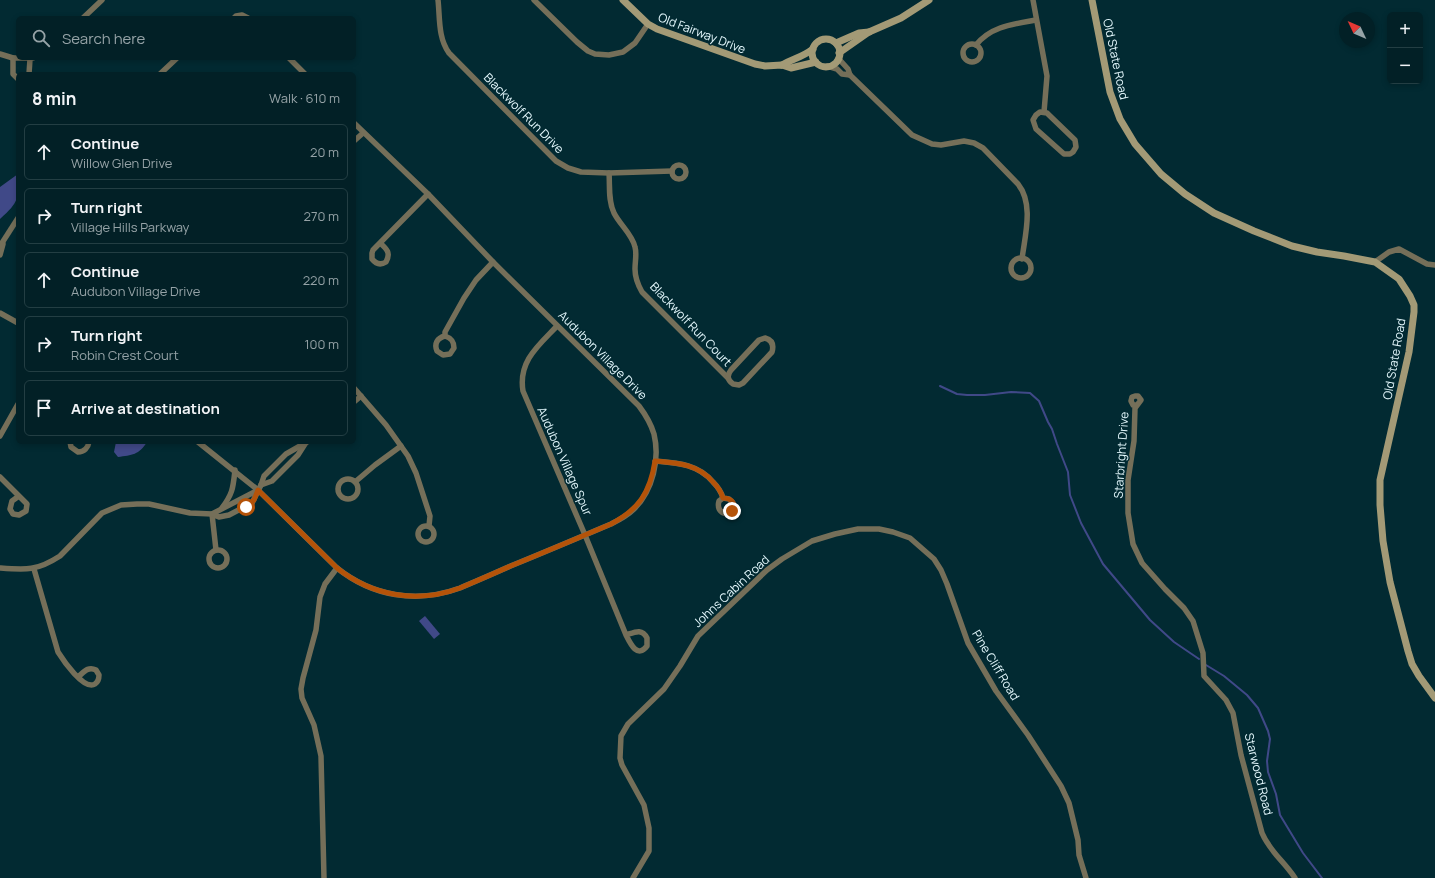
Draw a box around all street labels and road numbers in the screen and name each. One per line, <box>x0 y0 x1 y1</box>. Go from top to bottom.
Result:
street label: Old Fairway Drive <box>656 8 748 58</box>
street label: Old State Road <box>1099 17 1133 101</box>
street label: Blackwolf Run Drive <box>480 69 568 157</box>
street label: Blackwolf Run Court <box>646 278 736 370</box>
street label: Audubon Village Drive <box>555 307 651 403</box>
street label: Old State Road <box>1378 317 1410 401</box>
street label: Audubon Village Spur <box>533 404 597 519</box>
street label: Starbright Drive <box>1109 411 1133 499</box>
street label: Johns Cabin Road <box>689 551 773 631</box>
street label: Pine Cliff Road <box>968 627 1024 703</box>
street label: Starwood Road <box>1241 731 1277 817</box>

